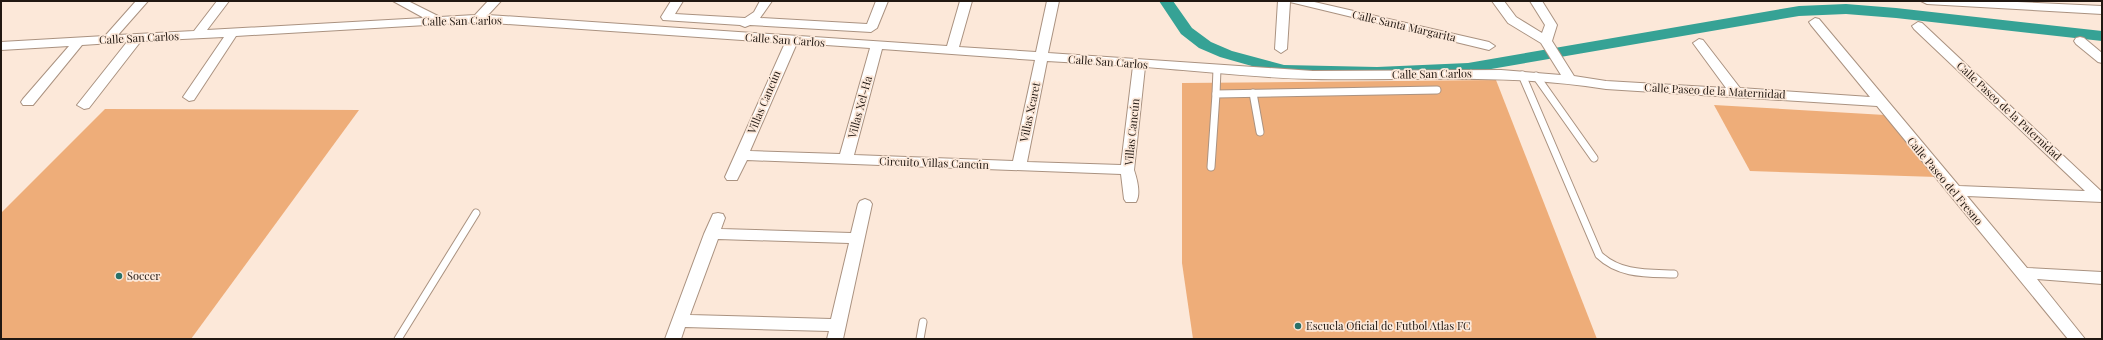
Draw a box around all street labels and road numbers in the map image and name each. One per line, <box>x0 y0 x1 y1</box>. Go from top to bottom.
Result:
street label: Calle Santa Margarita <box>1351 6 1458 45</box>
street label: Calle San Carlos <box>422 12 502 29</box>
street label: Calle San Carlos <box>99 28 179 47</box>
street label: Calle San Carlos <box>745 29 826 50</box>
street label: Calle San Carlos <box>1068 51 1149 72</box>
street label: Calle Paseo de la Paternidad <box>1954 58 2066 164</box>
street label: Calle San Carlos <box>1392 65 1472 82</box>
street label: Villas Cancún <box>743 68 784 137</box>
street label: Villas Xel-Ha <box>844 74 875 141</box>
street label: Calle Paseo de la Maternidad <box>1644 79 1787 102</box>
street label: Villas Xcaret <box>1016 81 1043 144</box>
street label: Villas Cancún <box>1120 97 1143 167</box>
street label: Calle Paseo del Fresno <box>1904 134 1987 228</box>
street label: Circuito Villas Cancún <box>879 153 990 172</box>

